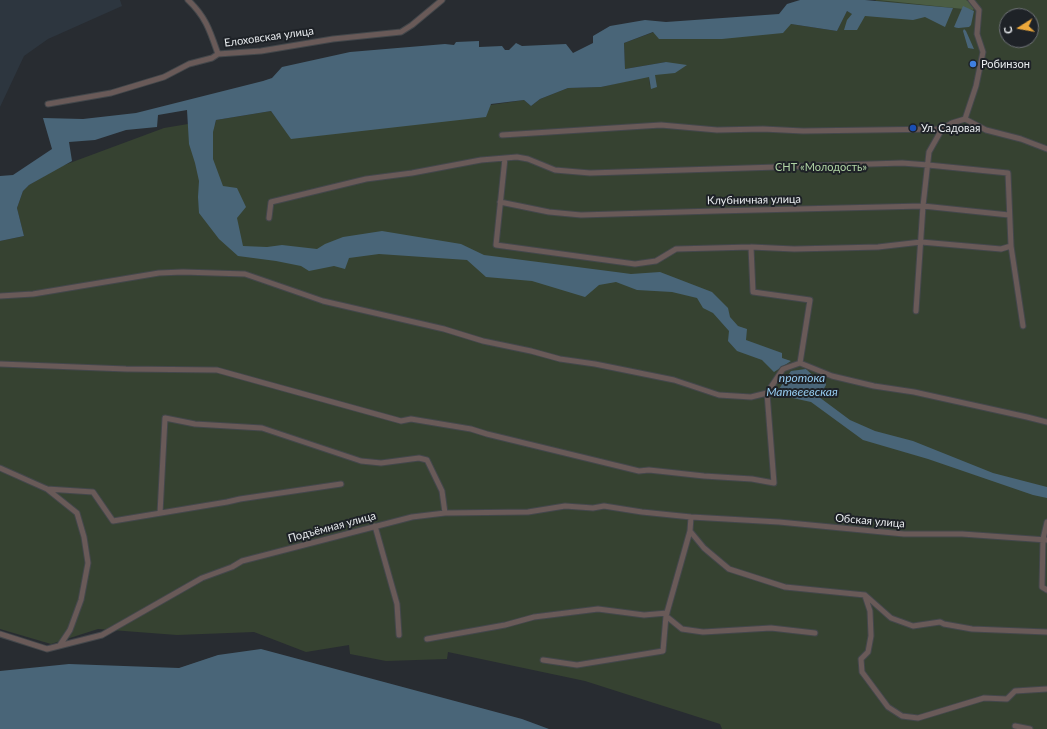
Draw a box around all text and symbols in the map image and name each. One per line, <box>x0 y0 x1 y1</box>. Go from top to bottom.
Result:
north arrow <box>999 8 1039 48</box>
street label: Елоховская улица <box>223 24 315 50</box>
text: С <box>1001 25 1015 35</box>
place label: Робинзон <box>981 57 1030 71</box>
marker: Робинзон <box>968 59 978 69</box>
place label: Ул. Садовая <box>921 121 980 135</box>
marker: Ул. Садовая <box>908 123 918 133</box>
park label: СНТ «Молодость» <box>775 160 867 174</box>
street label: Клубничная улица <box>707 193 801 207</box>
water label: протока Матвеевская <box>766 371 838 399</box>
street label: Подъёмная улица <box>287 509 377 545</box>
street label: Обская улица <box>835 511 905 531</box>

